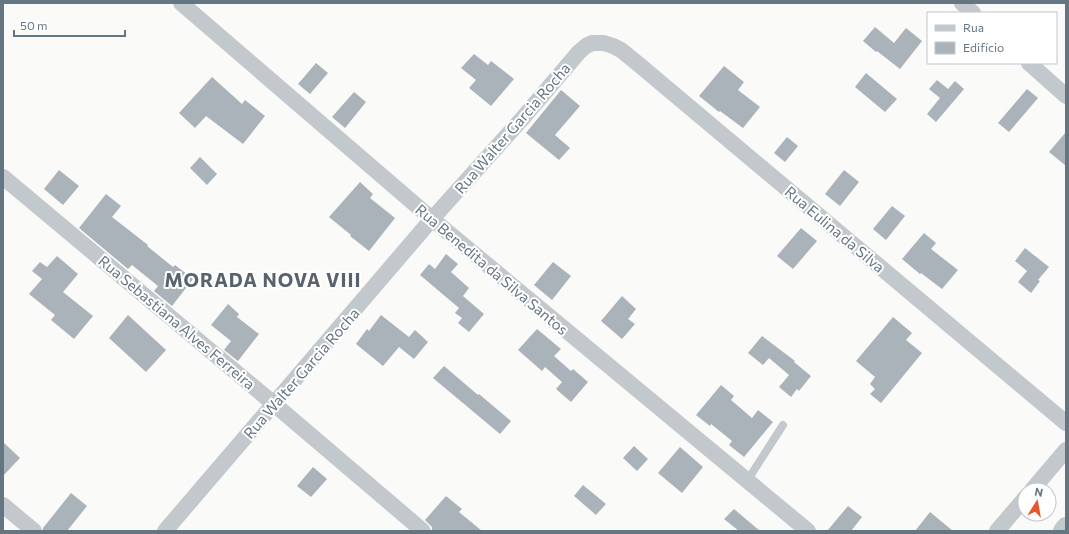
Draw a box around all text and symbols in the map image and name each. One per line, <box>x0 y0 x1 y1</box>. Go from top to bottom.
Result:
scale bar <box>14 12 125 38</box>
legend <box>927 12 1057 64</box>
text: 50 m <box>20 18 48 32</box>
text: Rua <box>963 20 984 34</box>
text: Edifício <box>963 40 1004 54</box>
street label: Rua Walter Garcia Rocha <box>450 59 574 197</box>
street label: Rua Eulina da Silva <box>782 182 888 276</box>
street label: Rua Benedita da Silva Santos <box>412 200 572 338</box>
street label: Rua Sebastiana Alves Ferreira <box>95 251 259 393</box>
district label: MORADA NOVA VIII <box>165 268 361 291</box>
street label: Rua Walter Garcia Rocha <box>239 304 363 442</box>
north arrow <box>1017 482 1057 522</box>
text: N <box>1034 485 1044 499</box>

